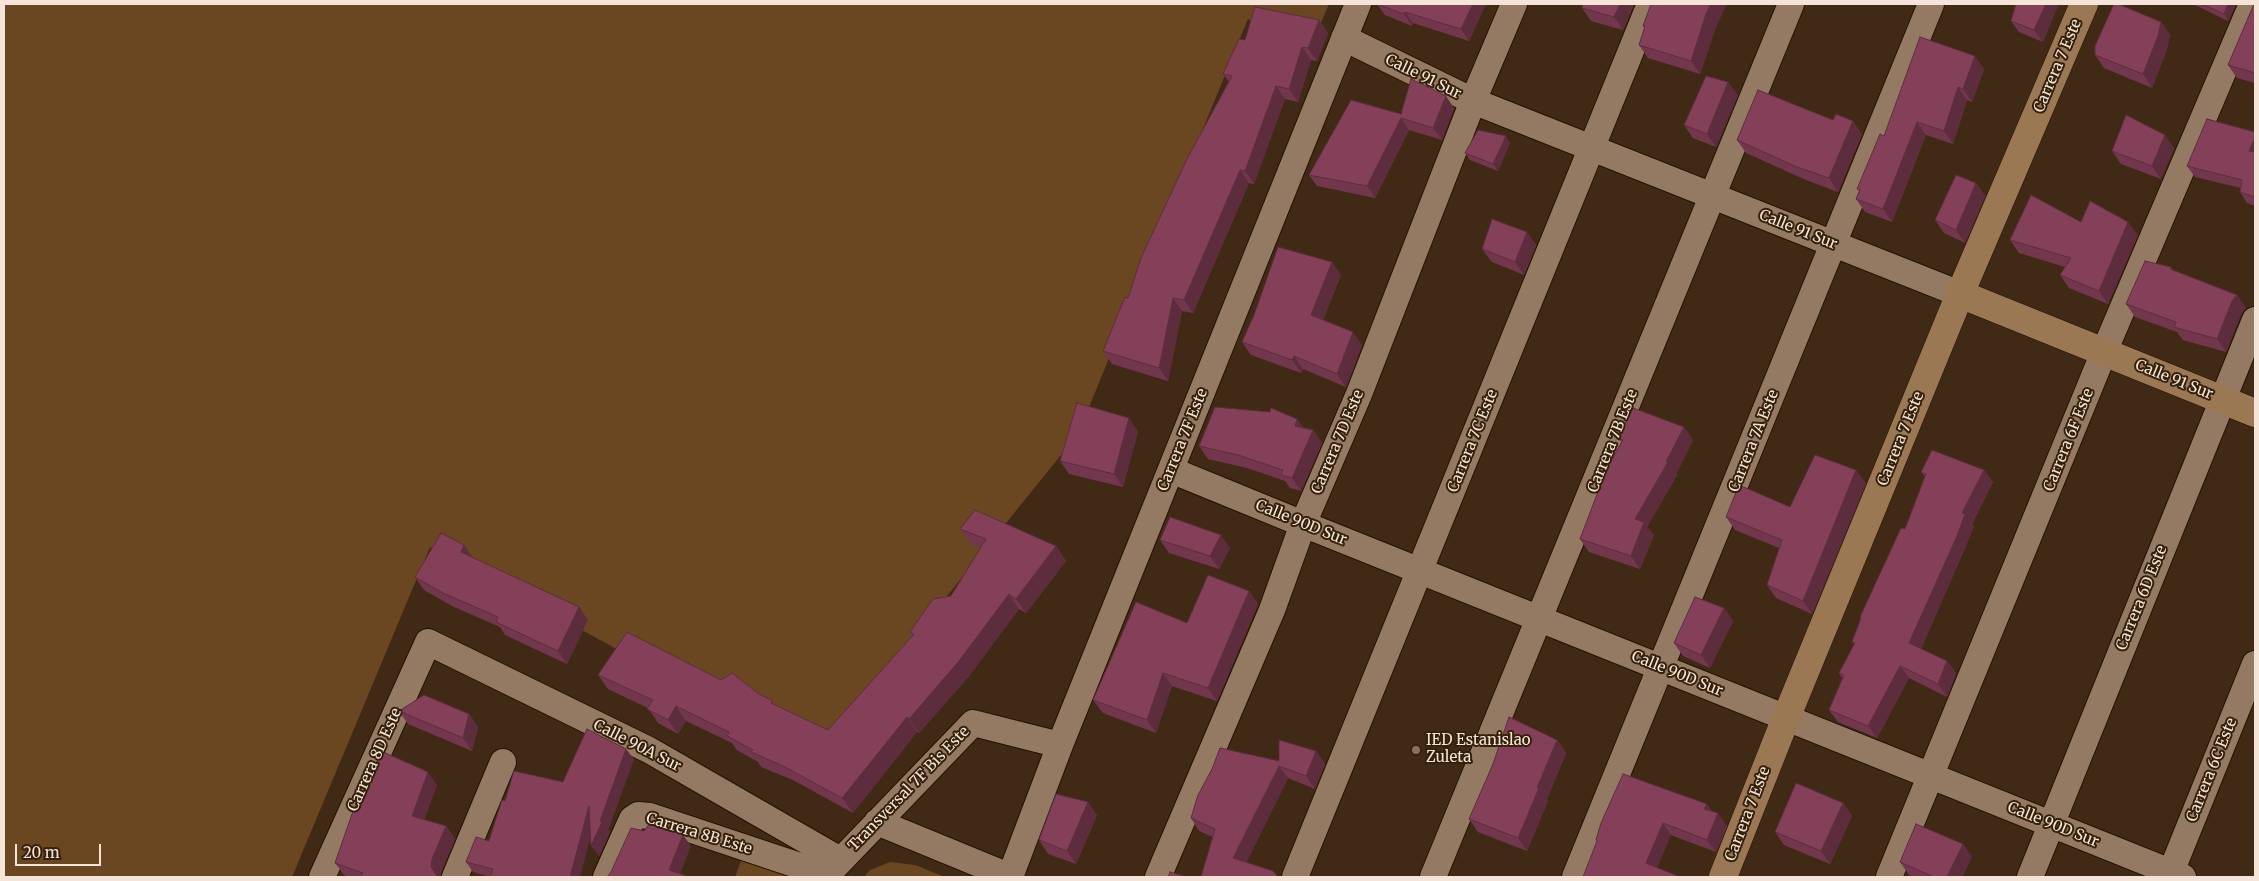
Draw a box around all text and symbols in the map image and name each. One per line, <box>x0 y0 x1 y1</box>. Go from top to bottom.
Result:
street label: Carrera 7 Este <box>2030 17 2086 115</box>
street label: Calle 91 Sur <box>1382 51 1464 103</box>
street label: Calle 91 Sur <box>1756 206 1840 254</box>
street label: Calle 91 Sur <box>2132 356 2216 404</box>
street label: Carrera 7F Este <box>1154 386 1212 494</box>
street label: Carrera 6F Este <box>2040 386 2098 494</box>
street label: Carrera 7D Este <box>1308 387 1368 497</box>
street label: Carrera 7C Este <box>1444 387 1502 495</box>
street label: Carrera 7B Este <box>1584 387 1642 495</box>
street label: Carrera 7A Este <box>1725 387 1783 495</box>
street label: Carrera 7 Este <box>1874 389 1928 489</box>
street label: Calle 90D Sur <box>1253 497 1349 549</box>
street label: Carrera 6D Este <box>2113 543 2171 653</box>
street label: Calle 90D Sur <box>1629 648 1725 700</box>
street label: Carrera 8D Este <box>344 706 406 814</box>
street label: Carrera 6C Este <box>2183 715 2241 825</box>
street label: Calle 90A Sur <box>590 716 684 776</box>
street label: Transversal 7F Bis Este <box>845 723 973 855</box>
place label: IED Estanislao Zuleta <box>1426 732 1531 767</box>
marker: IED Estanislao Zuleta <box>1410 744 1422 756</box>
street label: Carrera 7 Este <box>1722 764 1774 864</box>
street label: Calle 90D Sur <box>2005 799 2101 851</box>
street label: Carrera 8B Este <box>644 809 754 859</box>
scale bar <box>18 834 104 866</box>
text: 20 m <box>23 843 60 862</box>

